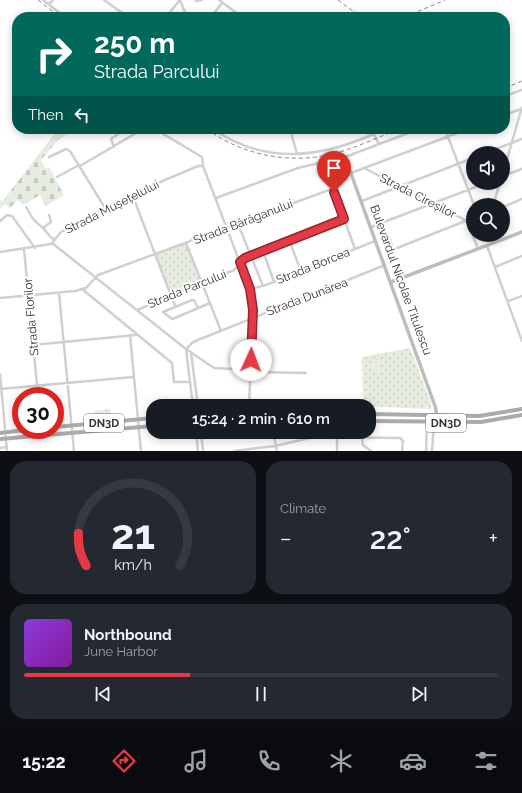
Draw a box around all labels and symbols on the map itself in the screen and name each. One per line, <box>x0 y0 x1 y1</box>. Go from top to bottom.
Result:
pin <box>317 151 351 192</box>
street label: Strada Cireșilor <box>377 171 459 222</box>
street label: Strada Mușețelului <box>63 177 161 237</box>
street label: Strada Bărăganului <box>191 197 295 247</box>
street label: Bulevardul Nicolae Titulescu <box>367 203 435 357</box>
street label: Strada Borcea <box>274 245 352 287</box>
street label: Strada Parcului <box>146 267 228 311</box>
street label: Strada Dunărea <box>264 275 350 319</box>
street label: Strada Florilor <box>21 277 41 356</box>
position arrow <box>230 339 272 381</box>
speed limit sign: 30 <box>12 387 64 439</box>
road number: DN3D <box>84 414 124 432</box>
road number: DN3D <box>426 414 466 432</box>

